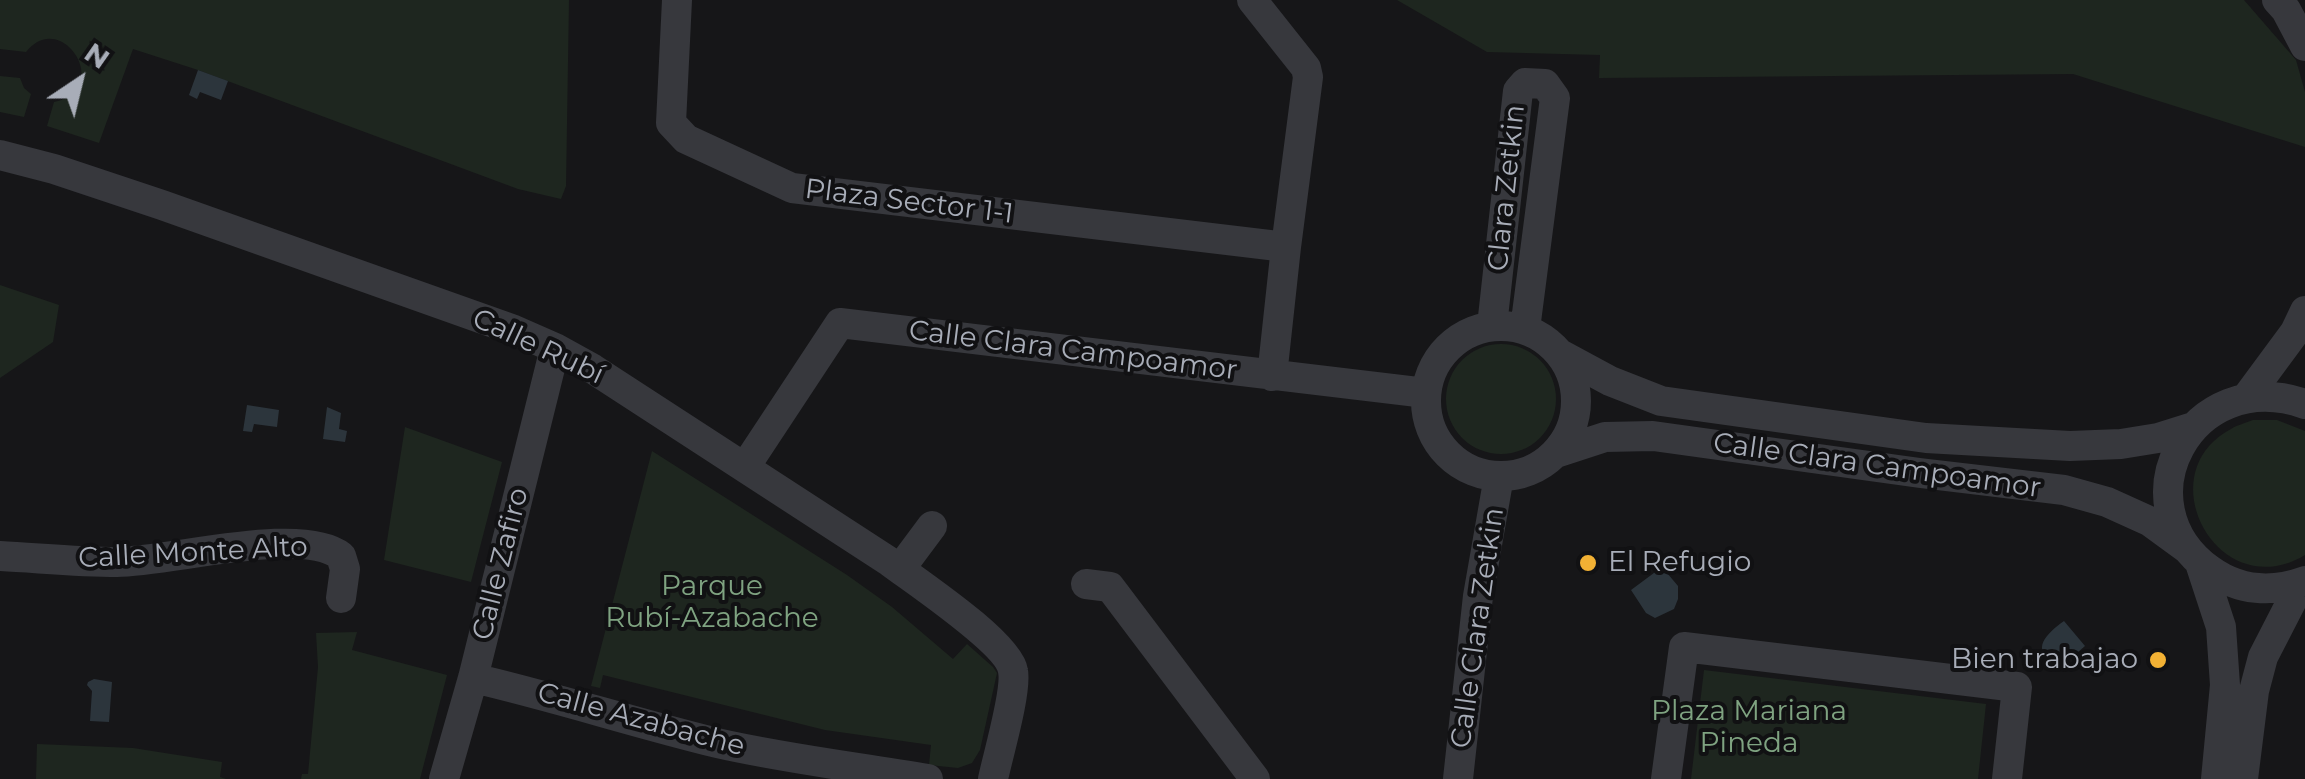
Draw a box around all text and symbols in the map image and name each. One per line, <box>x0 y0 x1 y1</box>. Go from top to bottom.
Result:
north arrow <box>30 30 130 130</box>
text: N <box>78 35 116 76</box>
street label: Clara Zetkin <box>1482 103 1532 273</box>
street label: Plaza Sector 1-1 <box>803 173 1015 231</box>
street label: Calle Rubí <box>467 302 609 392</box>
street label: Calle Clara Campoamor <box>907 314 1239 388</box>
street label: Calle Clara Campoamor <box>1711 426 2043 506</box>
street label: Calle Zafiro <box>466 484 536 644</box>
street label: Calle Clara Zetkin <box>1444 506 1512 750</box>
street label: Calle Monte Alto <box>78 530 308 576</box>
place label: El Refugio <box>1608 546 1751 580</box>
marker: El Refugio <box>1577 552 1599 574</box>
park label: Parque Rubí-Azabache <box>605 570 819 636</box>
place label: Bien trabajao <box>1951 643 2138 677</box>
marker: Bien trabajao <box>2147 649 2169 671</box>
street label: Calle Azabache <box>534 676 748 764</box>
park label: Plaza Mariana Pineda <box>1651 695 1847 761</box>

